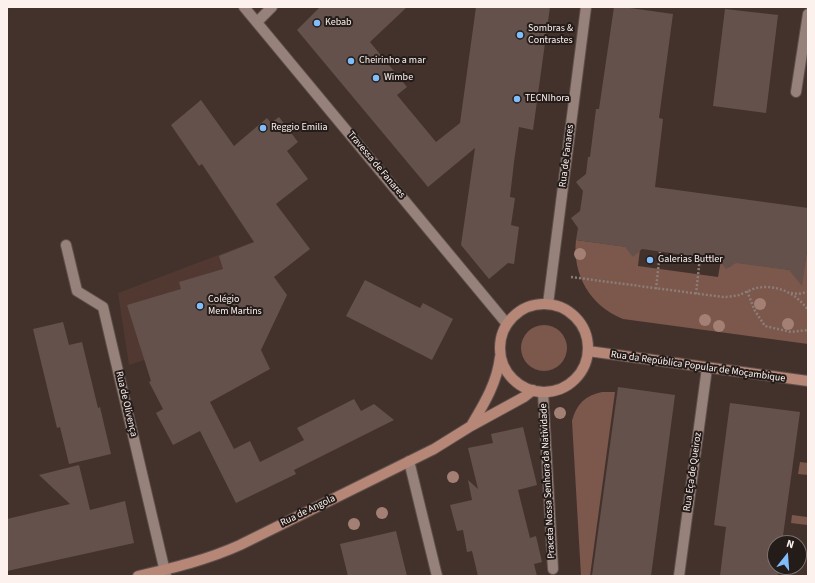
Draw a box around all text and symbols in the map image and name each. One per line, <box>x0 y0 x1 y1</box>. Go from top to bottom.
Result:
place label: Kebab <box>325 17 352 29</box>
marker: Kebab <box>312 18 322 28</box>
place label: Sombras & Contrastes <box>528 23 573 46</box>
marker: Sombras & Contrastes <box>515 30 525 40</box>
place label: Cheirinho a mar <box>359 55 426 67</box>
marker: Cheirinho a mar <box>346 56 356 66</box>
place label: Wimbe <box>384 72 413 84</box>
marker: Wimbe <box>371 73 381 83</box>
place label: TECNIhora <box>525 93 570 105</box>
marker: TECNIhora <box>512 94 522 104</box>
place label: Reggio Emilia <box>271 122 327 134</box>
marker: Reggio Emilia <box>258 123 268 133</box>
street label: Rua de Fanares <box>557 124 577 188</box>
street label: Travessa de Fanares <box>345 129 407 201</box>
place label: Galerias Buttler <box>658 254 723 266</box>
marker: Galerias Buttler <box>645 255 655 265</box>
place label: Colégio Mem Martins <box>208 294 262 318</box>
marker: Colégio Mem Martins <box>195 301 205 311</box>
street label: Rua da República Popular de Moçambique <box>610 349 786 385</box>
street label: Rua de Olivença <box>113 370 139 438</box>
street label: Praceta Nossa Senhora da Natividade <box>538 403 558 559</box>
street label: Rua Eça de Queiroz <box>682 432 704 512</box>
street label: Rua de Angola <box>279 493 337 529</box>
north arrow <box>767 535 807 575</box>
text: N <box>785 536 796 552</box>

